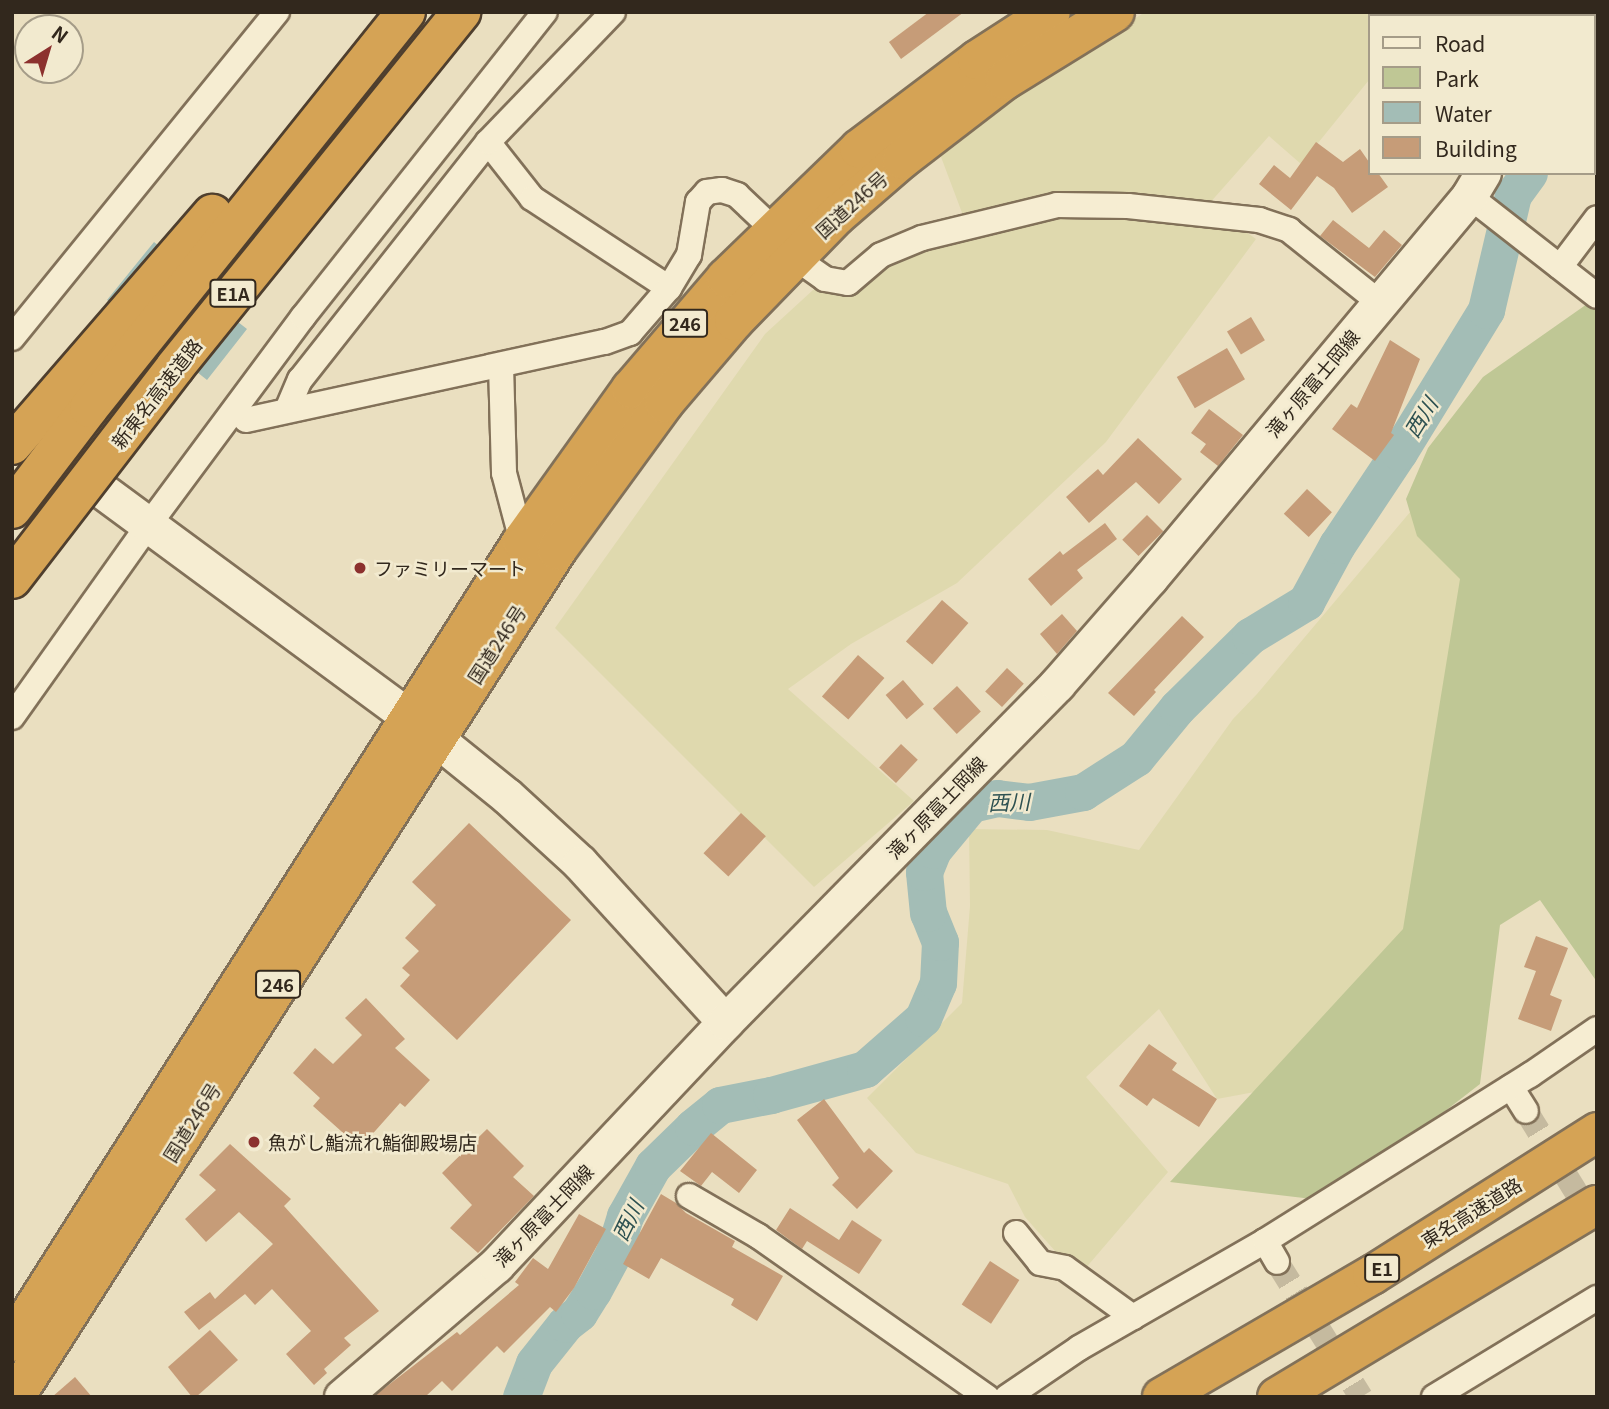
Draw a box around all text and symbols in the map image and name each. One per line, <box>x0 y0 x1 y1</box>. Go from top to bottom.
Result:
north arrow <box>14 14 84 84</box>
legend <box>1368 14 1595 175</box>
text: N <box>47 18 75 48</box>
text: Road <box>1435 28 1485 58</box>
text: Park <box>1435 63 1479 93</box>
text: Water <box>1435 98 1492 128</box>
text: Building <box>1435 133 1517 163</box>
street label: 国道246号 <box>810 166 892 242</box>
road number: E1A <box>208 278 258 307</box>
road number: 246 <box>660 309 710 338</box>
street label: 滝ヶ原富士岡線 <box>1261 325 1363 441</box>
street label: 新東名高速道路 <box>106 334 206 452</box>
water label: 西川 <box>1398 393 1442 441</box>
place label: ファミリーマート <box>374 557 526 579</box>
marker: ファミリーマート <box>352 560 368 576</box>
street label: 国道246号 <box>462 601 530 687</box>
street label: 滝ヶ原富士岡線 <box>882 751 990 863</box>
water label: 西川 <box>988 788 1030 814</box>
road number: 246 <box>254 970 302 999</box>
street label: 国道246号 <box>158 1078 224 1166</box>
place label: 魚がし鮨流れ鮨御殿場店 <box>268 1131 477 1153</box>
marker: 魚がし鮨流れ鮨御殿場店 <box>246 1134 262 1150</box>
street label: 滝ヶ原富士岡線 <box>489 1159 597 1271</box>
street label: 東名高速道路 <box>1417 1172 1525 1252</box>
water label: 西川 <box>606 1196 648 1244</box>
road number: E1 <box>1363 1254 1401 1282</box>

